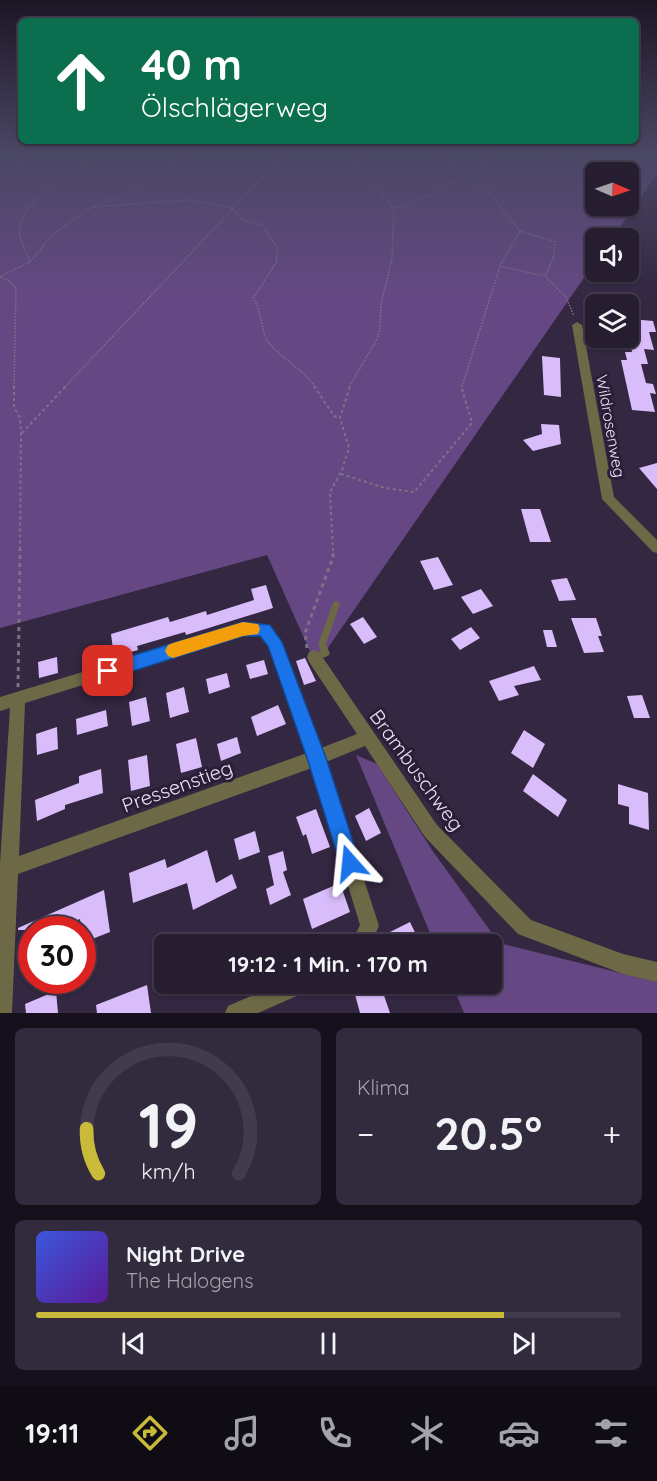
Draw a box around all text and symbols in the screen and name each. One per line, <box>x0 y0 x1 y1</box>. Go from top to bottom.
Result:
text: 40 m <box>141 38 242 91</box>
icon: ahead <box>42 42 120 120</box>
text: Ölschlägerweg <box>141 90 328 124</box>
north arrow <box>585 162 639 216</box>
map controls <box>585 162 639 348</box>
button: sound <box>585 228 639 282</box>
button: layers <box>585 294 639 348</box>
street label: Wildrosenweg <box>592 373 630 479</box>
pin <box>82 645 133 696</box>
icon: arrive <box>91 654 124 687</box>
street label: Brambuschweg <box>365 704 469 836</box>
street label: Pressenstieg <box>118 754 236 818</box>
position arrow <box>318 831 382 895</box>
speed limit sign: 30 <box>18 916 96 994</box>
text: 19:12 · 1 Min. · 170 m <box>228 950 428 978</box>
text: Klima <box>357 1075 410 1100</box>
text: 19 <box>138 1086 198 1164</box>
text: 20.5° <box>434 1105 542 1161</box>
text: − <box>357 1113 374 1154</box>
text: + <box>602 1113 621 1154</box>
text: km/h <box>141 1158 195 1184</box>
text: Night Drive <box>126 1240 245 1268</box>
text: The Halogens <box>126 1268 254 1293</box>
icon: previous <box>117 1327 150 1360</box>
icon: pause <box>312 1327 345 1360</box>
icon: next <box>507 1327 540 1360</box>
icon: directions <box>129 1412 171 1454</box>
icon: music <box>221 1412 263 1454</box>
icon: phone <box>314 1412 356 1454</box>
icon: climate <box>406 1412 448 1454</box>
icon: car <box>498 1412 540 1454</box>
icon: filters <box>590 1412 632 1454</box>
text: 19:11 <box>25 1416 79 1450</box>

